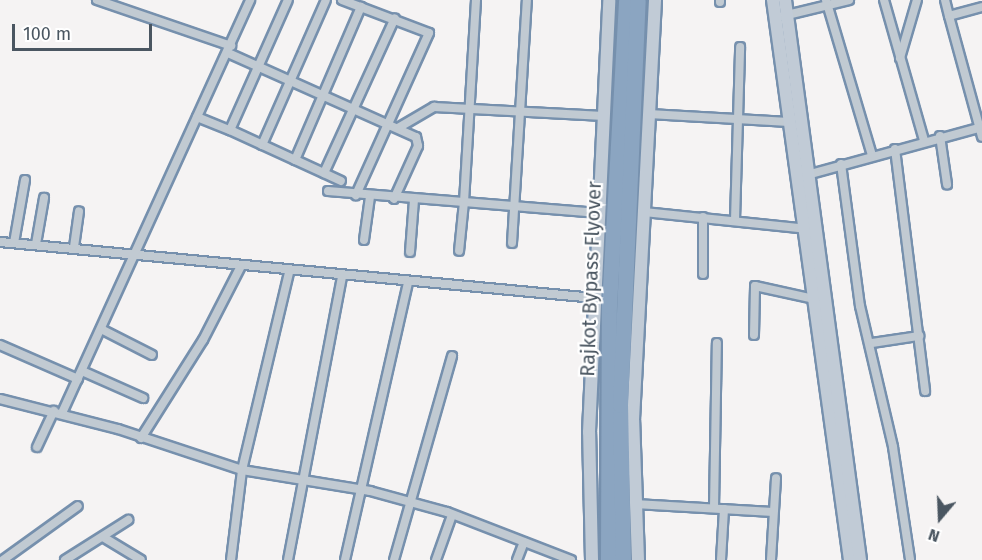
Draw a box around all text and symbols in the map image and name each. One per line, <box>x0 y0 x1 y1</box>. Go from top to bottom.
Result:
scale bar <box>15 12 154 50</box>
text: 100 m <box>23 23 71 45</box>
street label: Rajkot Bypass Flyover <box>576 181 606 377</box>
north arrow <box>910 488 970 548</box>
text: N <box>926 525 942 546</box>

